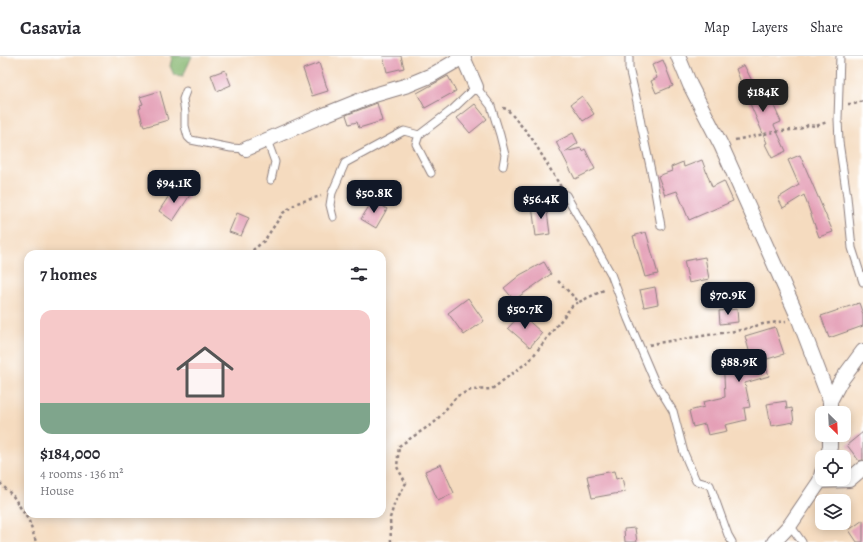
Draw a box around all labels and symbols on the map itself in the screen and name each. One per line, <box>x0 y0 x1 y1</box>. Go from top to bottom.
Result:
pin: $184K <box>735 79 791 113</box>
pin: $94.1K <box>141 170 207 204</box>
pin: $50.8K <box>341 180 407 214</box>
pin: $56.4K <box>508 186 574 220</box>
pin: $70.9K <box>695 282 761 316</box>
pin: $50.7K <box>492 296 558 330</box>
pin: $88.9K <box>706 349 772 383</box>
north arrow <box>815 406 851 442</box>

